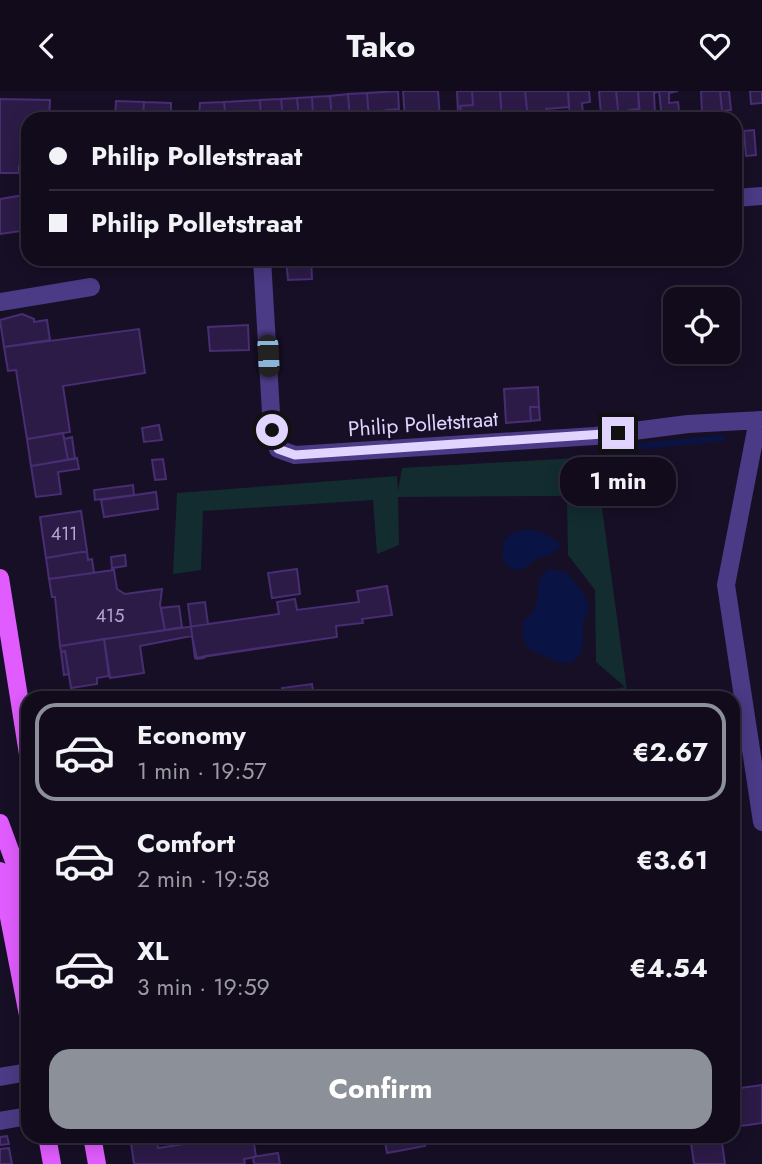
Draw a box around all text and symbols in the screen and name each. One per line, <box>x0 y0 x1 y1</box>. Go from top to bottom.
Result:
text: Tako <box>347 23 415 69</box>
icon: back <box>28 27 66 65</box>
icon: heart <box>696 27 734 65</box>
text: Philip Polletstraat <box>91 137 302 175</box>
text: Philip Polletstraat <box>91 204 302 242</box>
map controls <box>663 287 740 364</box>
button: locate <box>663 287 740 364</box>
car <box>257 334 280 378</box>
street label: Philip Polletstraat <box>347 404 499 444</box>
route start <box>256 414 288 446</box>
route end <box>602 417 634 449</box>
callout: 1 min <box>560 457 676 507</box>
text: 1 min <box>589 464 647 498</box>
house number: 411 <box>51 521 77 547</box>
house number: 415 <box>96 603 124 629</box>
text: Economy <box>137 716 246 754</box>
icon: car <box>53 721 116 784</box>
text: €2.67 <box>632 733 708 771</box>
text: 1 min · 19:57 <box>137 754 267 788</box>
text: Comfort <box>137 824 235 862</box>
icon: car <box>53 829 116 892</box>
text: €3.61 <box>636 841 708 879</box>
text: 2 min · 19:58 <box>137 862 270 896</box>
text: XL <box>137 932 169 970</box>
icon: car <box>53 937 116 1000</box>
text: €4.54 <box>630 949 708 987</box>
text: 3 min · 19:59 <box>137 970 270 1004</box>
button: Confirm <box>49 1049 712 1129</box>

